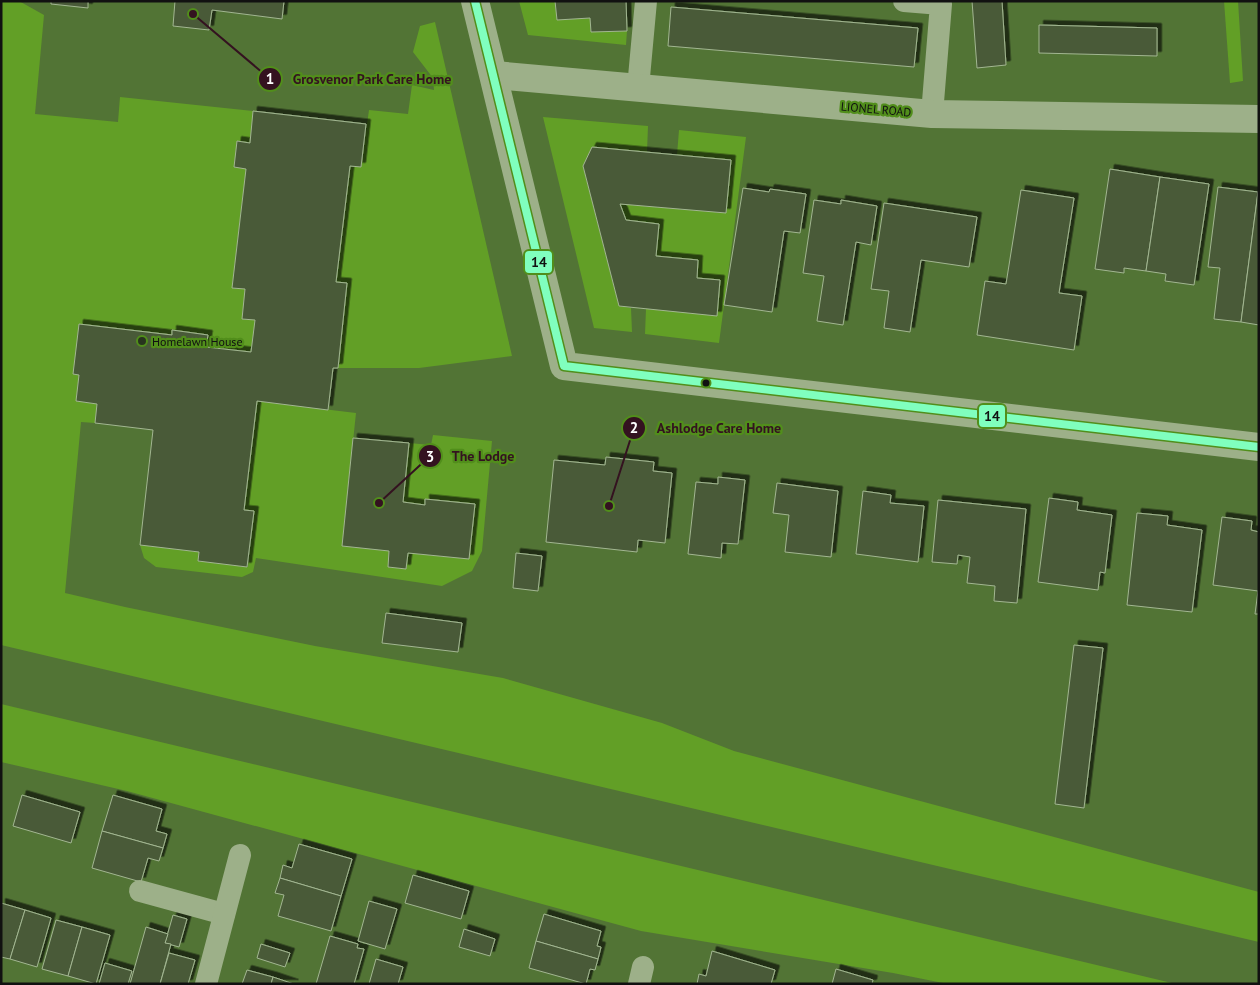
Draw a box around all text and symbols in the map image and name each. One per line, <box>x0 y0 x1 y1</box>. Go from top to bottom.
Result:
callout: Grosvenor Park Care Home <box>258 65 462 94</box>
text: 1 <box>266 69 274 88</box>
text: Grosvenor Park Care Home <box>293 70 451 88</box>
street label: LIONEL ROAD <box>840 98 912 120</box>
line badge: 14 <box>524 250 553 274</box>
text: 14 <box>531 253 547 271</box>
place label: Homelawn House <box>152 334 243 349</box>
marker: Homelawn House <box>136 335 148 347</box>
unlabelled marker <box>701 378 711 388</box>
line badge: 14 <box>978 404 1006 428</box>
text: 14 <box>984 407 1000 425</box>
callout: Ashlodge Care Home <box>621 413 791 442</box>
text: 2 <box>630 418 638 437</box>
text: Ashlodge Care Home <box>657 419 781 437</box>
callout: The Lodge <box>417 442 525 471</box>
text: 3 <box>426 447 434 466</box>
text: The Lodge <box>452 447 514 465</box>

